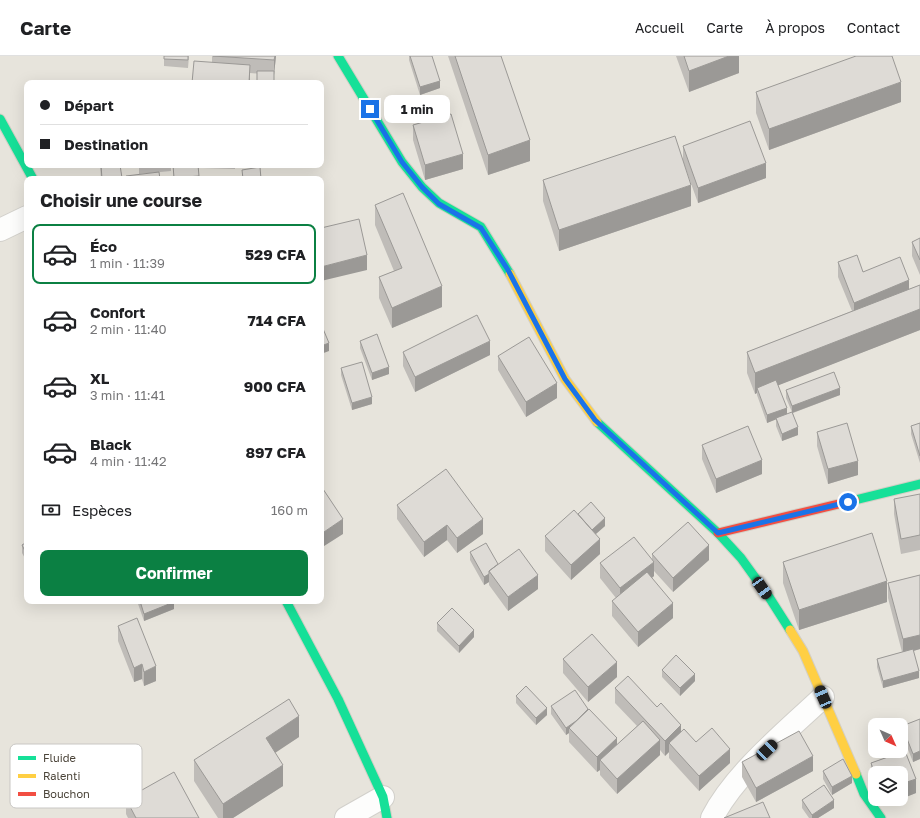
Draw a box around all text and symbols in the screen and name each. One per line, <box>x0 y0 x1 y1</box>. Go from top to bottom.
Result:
text: Carte <box>20 16 71 39</box>
text: Accueil <box>635 19 684 36</box>
text: Carte <box>706 19 743 36</box>
text: À propos <box>765 19 825 36</box>
text: Contact <box>847 19 900 36</box>
callout: 1 min <box>384 95 450 123</box>
text: Départ <box>64 96 114 114</box>
route end <box>361 100 379 118</box>
text: 1 min <box>401 101 433 117</box>
text: Destination <box>64 135 148 153</box>
text: Choisir une course <box>40 189 202 211</box>
icon: car <box>42 236 78 272</box>
text: Éco <box>90 237 117 255</box>
text: 529 CFA <box>245 245 306 263</box>
text: 1 min · 11:39 <box>90 255 165 271</box>
icon: car <box>42 302 78 338</box>
text: Confort <box>90 303 145 321</box>
text: 714 CFA <box>247 311 306 329</box>
text: 2 min · 11:40 <box>90 321 167 337</box>
icon: car <box>42 368 78 404</box>
text: XL <box>90 369 109 387</box>
text: 900 CFA <box>244 377 306 395</box>
text: 3 min · 11:41 <box>90 387 165 403</box>
icon: car <box>42 434 78 470</box>
text: Black <box>90 435 132 453</box>
text: 897 CFA <box>245 443 306 461</box>
text: 4 min · 11:42 <box>90 453 167 469</box>
route start <box>839 493 857 511</box>
icon: cash <box>40 499 62 521</box>
text: Espèces <box>72 501 132 519</box>
text: 160 m <box>271 502 308 518</box>
button: Confirmer <box>40 550 308 596</box>
car <box>750 575 774 601</box>
car <box>813 684 833 710</box>
north arrow <box>868 718 908 758</box>
map controls <box>868 718 908 806</box>
car <box>754 737 780 763</box>
legend <box>10 744 142 808</box>
text: Fluide <box>43 751 76 764</box>
button: layers <box>868 766 908 806</box>
text: Ralenti <box>43 769 80 782</box>
text: Bouchon <box>43 787 90 800</box>

